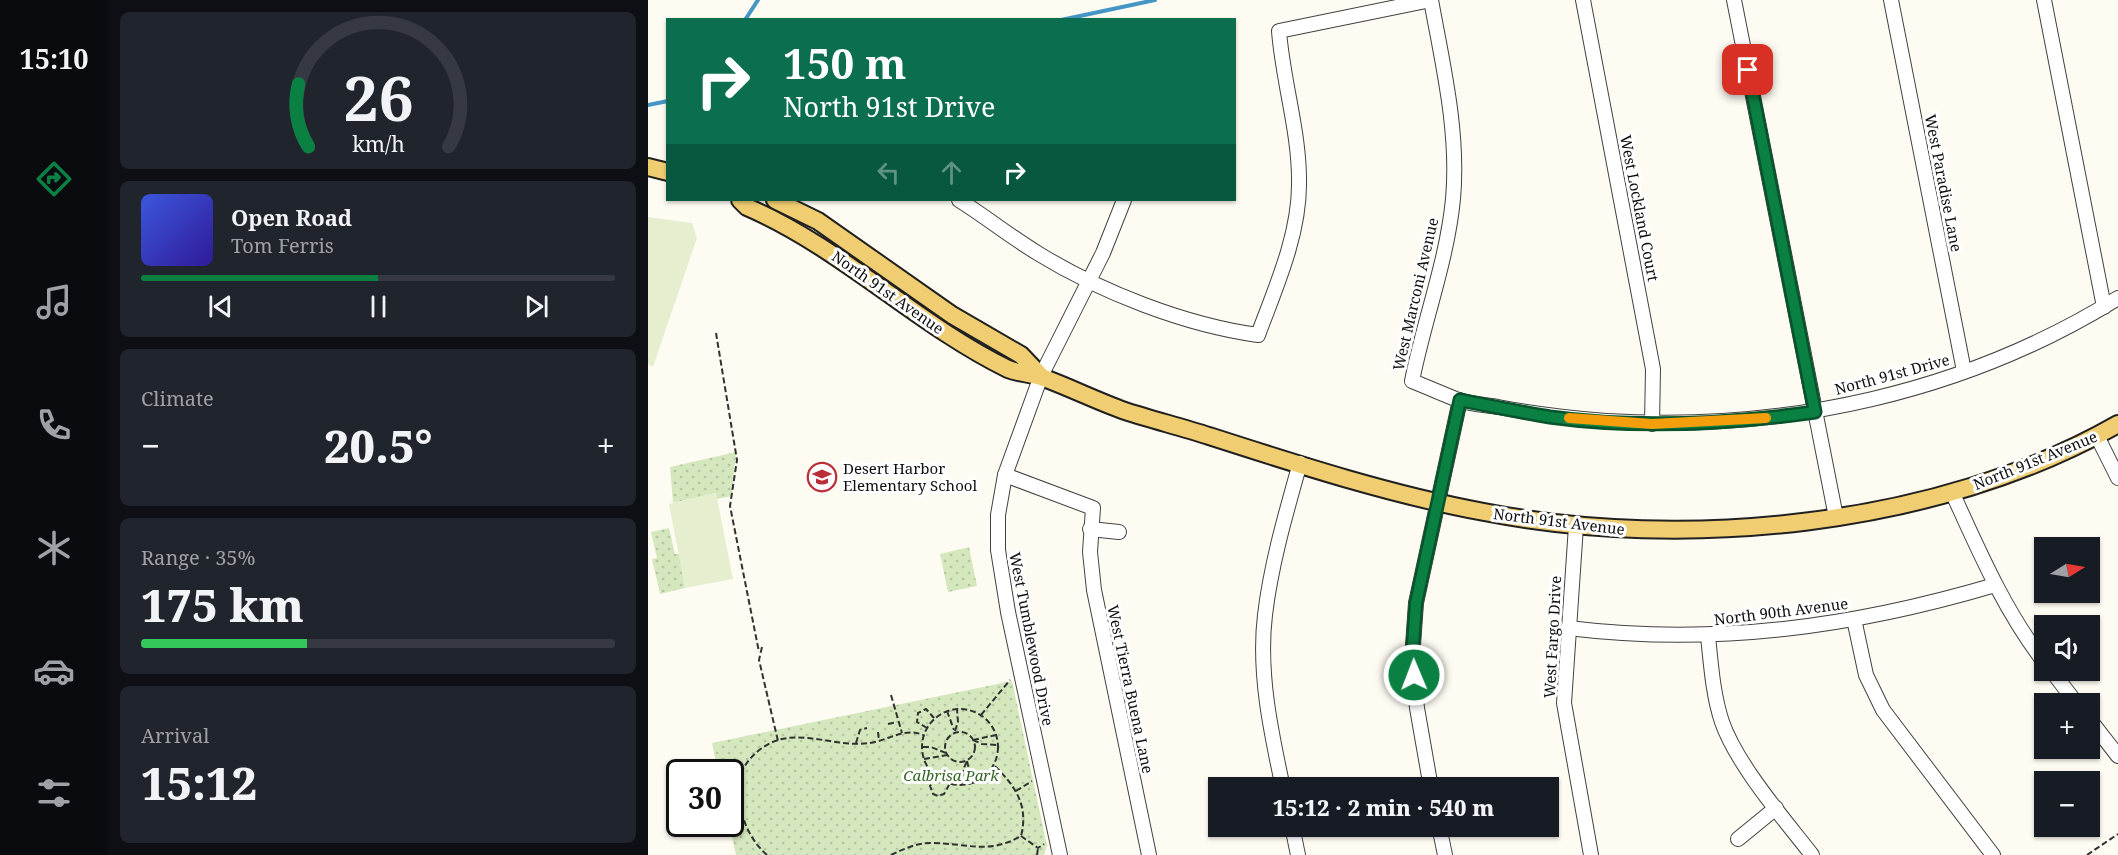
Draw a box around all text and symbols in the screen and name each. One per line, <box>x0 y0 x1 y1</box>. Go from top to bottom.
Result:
text: 150 m <box>783 34 907 91</box>
text: 15:10 <box>19 40 89 77</box>
icon: right <box>684 42 762 120</box>
pin <box>1722 44 1773 95</box>
icon: arrive <box>1731 53 1764 86</box>
text: 26 <box>343 54 413 139</box>
text: North 91st Drive <box>783 88 996 125</box>
street label: West Paradise Lane <box>1921 113 1967 253</box>
text: km/h <box>352 130 405 159</box>
street label: West Lockland Court <box>1616 133 1664 283</box>
icon: left <box>872 156 905 189</box>
icon: ahead <box>935 156 968 189</box>
icon: right <box>998 156 1031 189</box>
icon: directions <box>33 158 75 200</box>
text: Open Road <box>231 202 352 232</box>
street label: West Marconi Avenue <box>1388 216 1442 372</box>
text: Tom Ferris <box>231 232 334 259</box>
street label: North 91st Avenue <box>828 246 948 338</box>
icon: music <box>33 281 75 323</box>
icon: previous <box>204 290 237 323</box>
icon: pause <box>362 290 395 323</box>
icon: next <box>520 290 553 323</box>
street label: North 91st Drive <box>1832 349 1952 399</box>
text: Climate <box>141 385 214 412</box>
icon: phone <box>33 404 75 446</box>
text: 20.5° <box>324 415 433 476</box>
text: − <box>141 423 160 468</box>
text: + <box>597 423 615 468</box>
street label: North 91st Avenue <box>1970 426 2100 494</box>
place label: Desert Harbor Elementary School <box>843 458 977 495</box>
school or university icon: Desert Harbor Elementary School <box>806 461 838 493</box>
street label: North 91st Avenue <box>1492 503 1626 539</box>
icon: climate <box>33 527 75 569</box>
north arrow <box>2034 537 2100 603</box>
map controls <box>2034 537 2100 837</box>
text: Range · 35% <box>141 544 255 571</box>
street label: West Tumblewood Drive <box>1005 551 1059 727</box>
text: 175 km <box>141 574 304 635</box>
street label: West Fargo Drive <box>1539 575 1565 699</box>
street label: North 90th Avenue <box>1713 593 1849 629</box>
street label: West Tierra Buena Lane <box>1103 603 1159 775</box>
button: sound <box>2034 615 2100 681</box>
position arrow <box>1382 643 1446 707</box>
icon: car <box>33 650 75 692</box>
button: + <box>2034 693 2100 759</box>
text: Arrival <box>141 722 209 749</box>
text: 15:12 <box>141 752 257 813</box>
speed limit sign: 30 <box>666 759 744 837</box>
park label: Calbrisa Park <box>903 765 999 785</box>
button: − <box>2034 771 2100 837</box>
icon: filters <box>33 772 75 814</box>
text: 15:12 · 2 min · 540 m <box>1273 792 1494 822</box>

